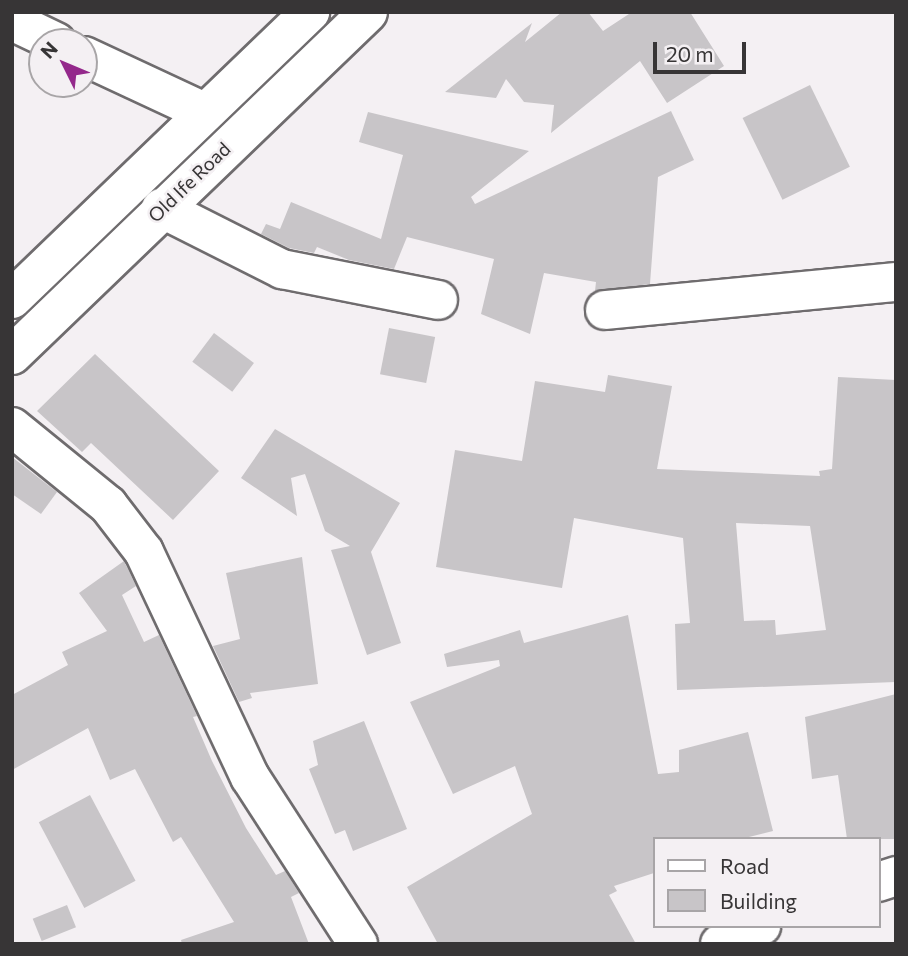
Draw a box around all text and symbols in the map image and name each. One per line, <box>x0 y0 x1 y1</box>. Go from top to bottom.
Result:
north arrow <box>28 28 98 98</box>
scale bar <box>656 28 749 72</box>
text: N <box>35 37 62 63</box>
text: 20 m <box>666 41 714 66</box>
street label: Old Ife Road <box>143 137 235 227</box>
legend <box>652 837 880 928</box>
text: Road <box>720 853 769 878</box>
text: Building <box>720 888 797 913</box>

